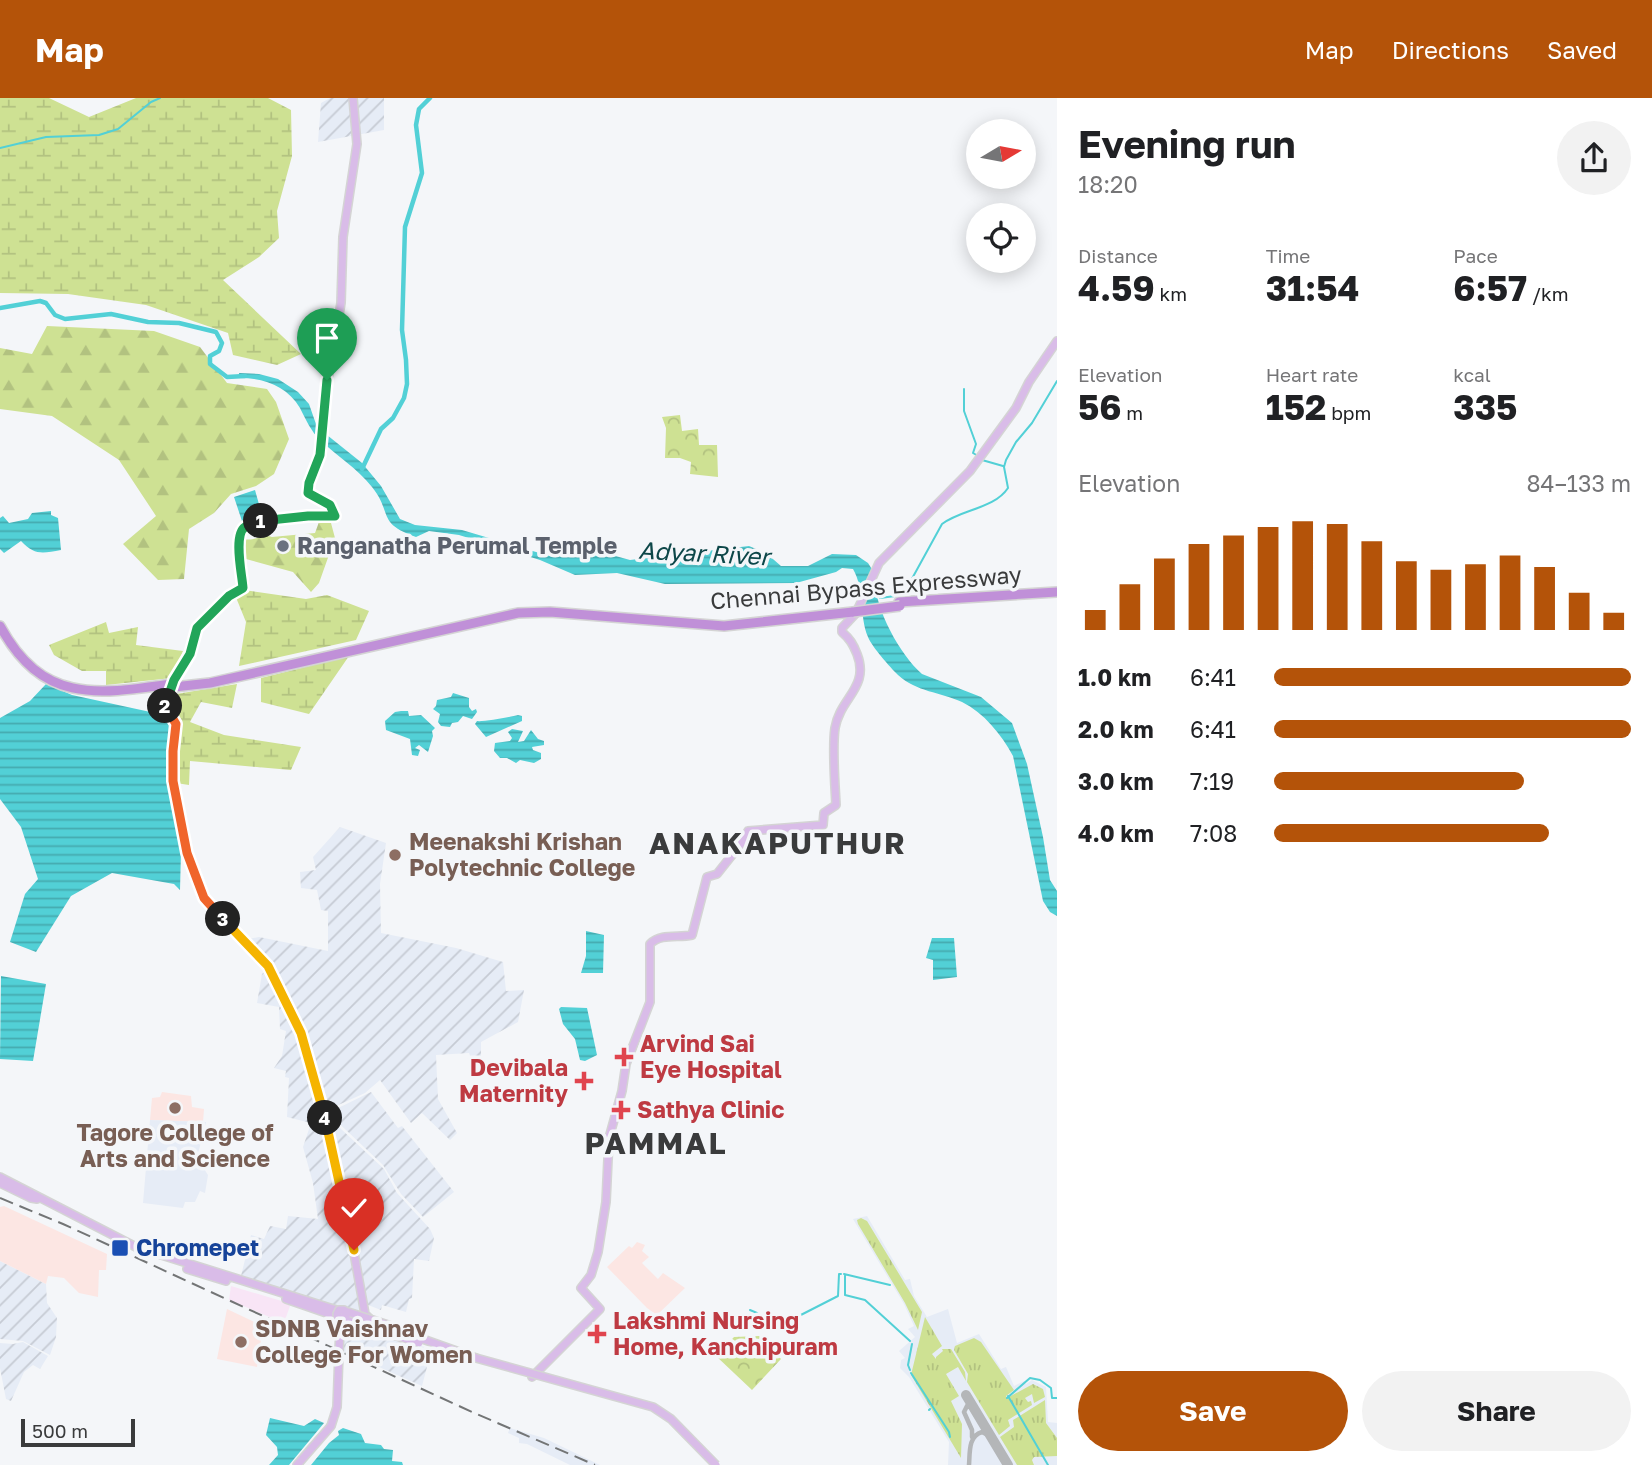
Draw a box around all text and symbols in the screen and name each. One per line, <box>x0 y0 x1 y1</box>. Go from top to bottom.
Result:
text: Map <box>35 30 104 69</box>
text: Map <box>1305 35 1354 64</box>
text: Directions <box>1392 35 1509 64</box>
text: Saved <box>1547 35 1617 64</box>
north arrow <box>966 119 1036 189</box>
map controls <box>966 119 1036 273</box>
text: Evening run <box>1078 121 1296 166</box>
button: share <box>1557 121 1631 195</box>
text: 18:20 <box>1078 170 1138 198</box>
button: locate <box>966 203 1036 273</box>
text: Distance <box>1078 244 1158 267</box>
text: Time <box>1266 244 1310 267</box>
text: Pace <box>1453 244 1498 267</box>
text: 4.59 <box>1078 267 1155 309</box>
text: 31:54 <box>1266 267 1359 309</box>
text: 6:57 <box>1453 267 1527 309</box>
text: km <box>1155 282 1187 305</box>
text: /km <box>1527 282 1569 305</box>
pin <box>297 308 357 380</box>
icon: arrive <box>308 319 346 357</box>
text: Elevation <box>1078 363 1163 386</box>
text: Heart rate <box>1266 363 1358 386</box>
text: kcal <box>1453 363 1491 386</box>
text: 56 <box>1078 386 1122 428</box>
text: 152 <box>1266 386 1326 428</box>
text: 335 <box>1453 386 1517 428</box>
text: m <box>1122 401 1143 424</box>
text: bpm <box>1326 401 1371 424</box>
text: Elevation <box>1078 469 1180 497</box>
text: 84–133 m <box>1527 469 1631 497</box>
pin: 1 <box>244 504 278 538</box>
text: 1 <box>256 509 265 532</box>
place label: Ranganatha Perumal Temple <box>297 531 617 559</box>
water label: Adyar River <box>638 535 774 572</box>
marker: Ranganatha Perumal Temple <box>275 538 291 554</box>
street label: Chennai Bypass Expressway <box>709 559 1023 615</box>
text: 1.0 km <box>1078 663 1151 691</box>
text: 6:41 <box>1190 663 1236 691</box>
pin: 2 <box>148 688 182 724</box>
text: 2 <box>159 694 170 717</box>
text: 2.0 km <box>1078 715 1154 743</box>
text: 6:41 <box>1190 715 1236 743</box>
text: 3.0 km <box>1078 767 1154 795</box>
text: 7:19 <box>1190 767 1234 795</box>
text: 4.0 km <box>1078 819 1154 847</box>
text: 7:08 <box>1190 819 1237 847</box>
district label: ANAKAPUTHUR <box>649 825 907 861</box>
place label: Meenakshi Krishan Polytechnic College <box>409 827 635 881</box>
marker: Meenakshi Krishan Polytechnic College <box>387 847 403 863</box>
pin: 3 <box>206 902 241 936</box>
text: 3 <box>217 907 228 930</box>
place label: Arvind Sai Eye Hospital <box>640 1029 782 1083</box>
marker: Arvind Sai Eye Hospital <box>614 1047 634 1067</box>
place label: Devibala Maternity <box>459 1053 568 1107</box>
marker: Devibala Maternity <box>574 1071 594 1091</box>
place label: Sathya Clinic <box>637 1095 784 1123</box>
marker: Tagore College of Arts and Science <box>167 1100 183 1116</box>
pin: 4 <box>308 1100 342 1136</box>
marker: Sathya Clinic <box>611 1100 631 1120</box>
text: 4 <box>319 1106 330 1129</box>
place label: Tagore College of Arts and Science <box>77 1118 274 1172</box>
district label: PAMMAL <box>584 1125 728 1161</box>
pin <box>324 1178 384 1250</box>
icon: check <box>335 1189 373 1227</box>
place label: Chromepet <box>136 1233 259 1261</box>
marker: Chromepet <box>110 1238 130 1258</box>
place label: Lakshmi Nursing Home, Kanchipuram <box>613 1306 838 1360</box>
place label: SDNB Vaishnav College For Women <box>255 1314 473 1368</box>
marker: Lakshmi Nursing Home, Kanchipuram <box>587 1324 607 1344</box>
marker: SDNB Vaishnav College For Women <box>233 1334 249 1350</box>
button: Save <box>1078 1371 1348 1451</box>
button: Share <box>1362 1371 1631 1451</box>
scale bar <box>21 1416 135 1448</box>
text: 500 m <box>32 1419 88 1442</box>

